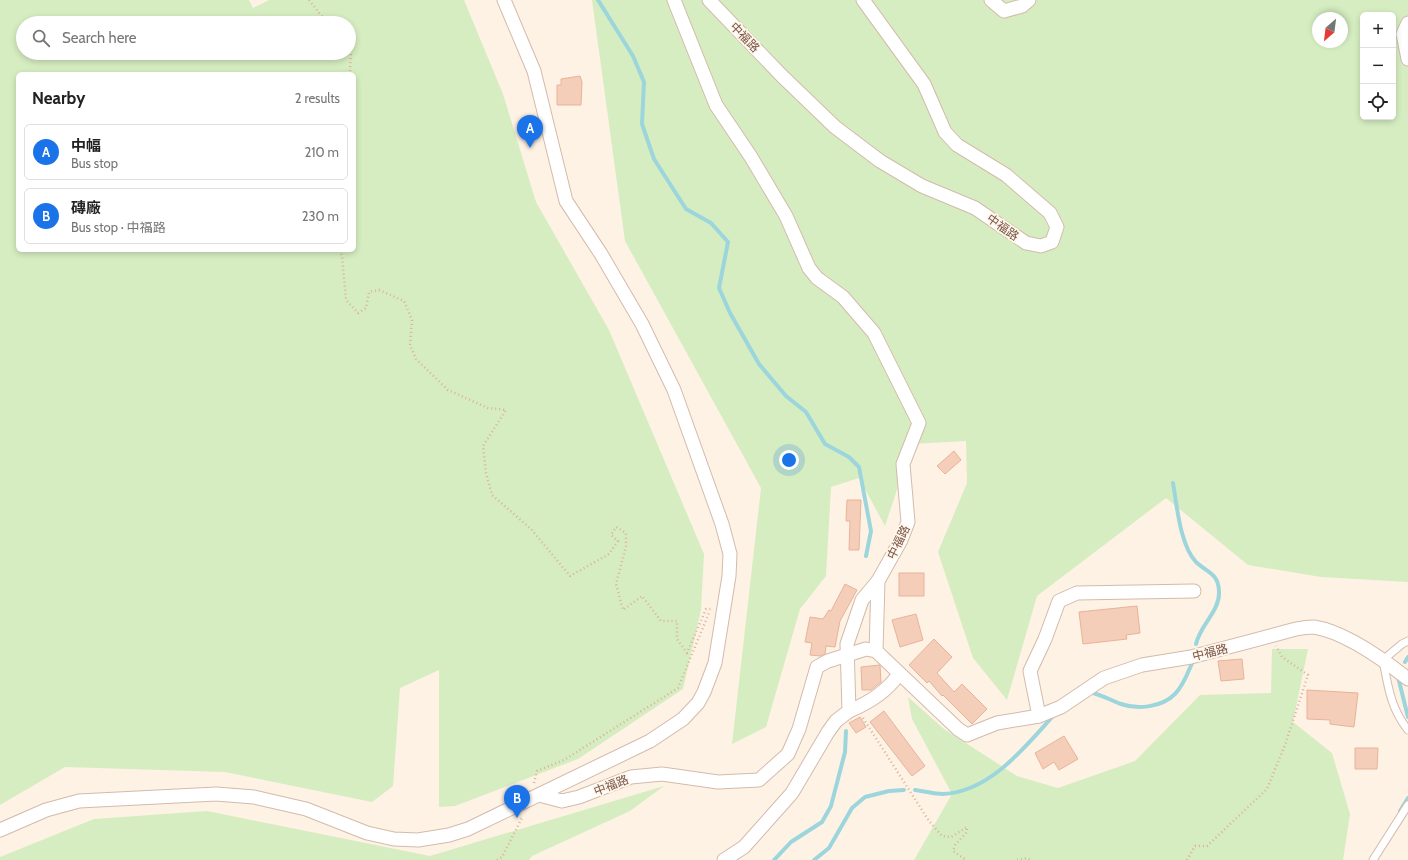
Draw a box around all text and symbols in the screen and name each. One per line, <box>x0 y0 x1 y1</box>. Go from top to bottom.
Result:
north arrow <box>1312 12 1348 48</box>
map controls <box>1360 12 1396 120</box>
button: + <box>1360 12 1396 48</box>
search box <box>16 16 356 60</box>
street label: 中福路 <box>727 19 763 55</box>
icon: search <box>30 27 52 49</box>
text: Search here <box>62 29 137 47</box>
button: − <box>1360 48 1396 84</box>
button: locate <box>1360 84 1396 120</box>
text: Nearby <box>32 88 85 108</box>
text: 2 results <box>295 90 340 106</box>
pin: A <box>517 115 543 148</box>
text: 中幅 <box>71 137 101 155</box>
text: A <box>42 144 50 160</box>
text: 210 m <box>305 144 339 160</box>
text: Bus stop <box>71 155 118 171</box>
text: 磚廠 <box>71 199 101 217</box>
text: B <box>42 208 50 224</box>
text: 230 m <box>302 208 339 224</box>
street label: 中福路 <box>984 211 1022 243</box>
text: Bus stop · 中福路 <box>71 219 166 235</box>
your location <box>779 450 799 470</box>
street label: 中福路 <box>883 523 913 561</box>
street label: 中福路 <box>1191 640 1229 664</box>
street label: 中福路 <box>592 772 630 798</box>
pin: B <box>504 785 530 818</box>

